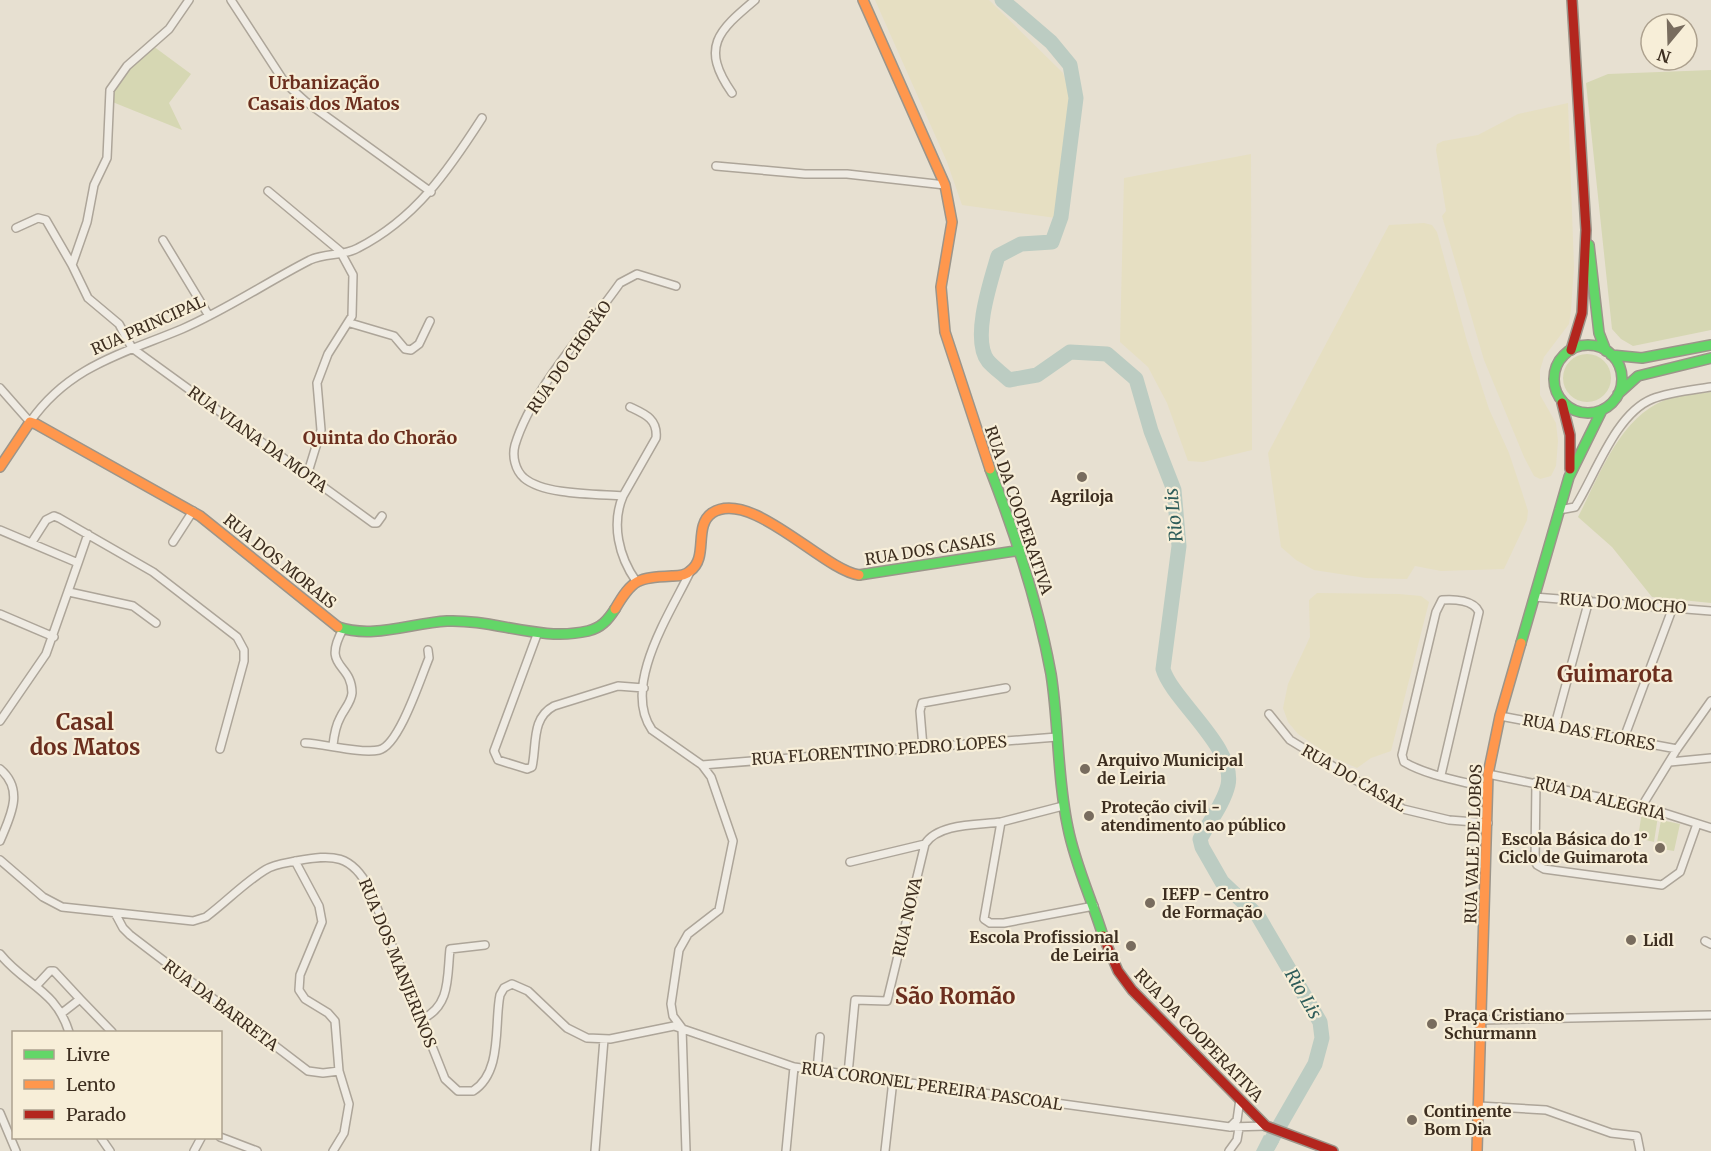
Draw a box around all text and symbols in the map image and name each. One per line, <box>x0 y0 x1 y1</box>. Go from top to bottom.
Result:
north arrow <box>1639 12 1699 72</box>
text: N <box>1655 45 1673 68</box>
district label: Urbanização Casais dos Matos <box>248 71 400 115</box>
street label: RUA PRINCIPAL <box>88 291 208 359</box>
street label: RUA DO CHORÃO <box>523 296 616 417</box>
street label: RUA VIANA DA MOTA <box>184 382 332 497</box>
street label: RUA DA COOPERATIVA <box>981 423 1058 598</box>
district label: Quinta do Chorão <box>303 426 457 449</box>
marker: Agriloja <box>1075 470 1089 484</box>
place label: Agriloja <box>1050 486 1114 506</box>
water label: Rio Lis <box>1159 487 1188 543</box>
street label: RUA DOS MORAIS <box>220 509 340 613</box>
street label: RUA DOS CASAIS <box>863 529 997 569</box>
street label: RUA DO MOCHO <box>1559 589 1688 617</box>
district label: Guimarota <box>1557 660 1673 688</box>
district label: Casal dos Matos <box>30 708 140 761</box>
street label: RUA DAS FLORES <box>1521 709 1657 755</box>
street label: RUA FLORENTINO PEDRO LOPES <box>751 731 1007 769</box>
street label: RUA DO CASAL <box>1298 740 1410 816</box>
place label: Arquivo Municipal de Leiria <box>1096 750 1243 788</box>
marker: Arquivo Municipal de Leiria <box>1078 762 1092 776</box>
street label: RUA VALE DE LOBOS <box>1460 764 1486 924</box>
street label: RUA DA ALEGRIA <box>1532 772 1668 824</box>
place label: Proteção civil - atendimento ao público <box>1101 797 1286 835</box>
marker: Proteção civil - atendimento ao público <box>1082 809 1096 823</box>
place label: Escola Básica do 1° Ciclo de Guimarota <box>1499 829 1648 867</box>
marker: Escola Básica do 1° Ciclo de Guimarota <box>1653 841 1667 855</box>
street label: RUA DOS MANJERINOS <box>355 875 441 1051</box>
street label: RUA NOVA <box>888 875 926 959</box>
place label: IEFP - Centro de Formação <box>1162 884 1269 922</box>
marker: IEFP - Centro de Formação <box>1143 896 1157 910</box>
place label: Escola Profissional de Leiria <box>969 927 1119 965</box>
place label: Lidl <box>1643 930 1674 950</box>
marker: Lidl <box>1624 933 1638 947</box>
marker: Escola Profissional de Leiria <box>1124 939 1138 953</box>
street label: RUA DA BARRETA <box>159 955 283 1055</box>
street label: RUA DA COOPERATIVA <box>1130 964 1268 1106</box>
water label: Rio Lis <box>1280 965 1327 1023</box>
district label: São Romão <box>895 982 1015 1010</box>
place label: Praça Cristiano Schurmann <box>1444 1005 1565 1043</box>
marker: Praça Cristiano Schurmann <box>1425 1017 1439 1031</box>
legend <box>12 1031 222 1139</box>
text: Livre <box>66 1043 110 1066</box>
street label: RUA CORONEL PEREIRA PASCOAL <box>800 1058 1064 1114</box>
text: Lento <box>66 1073 116 1096</box>
place label: Continente Bom Dia <box>1424 1101 1512 1139</box>
text: Parado <box>66 1103 126 1126</box>
marker: Continente Bom Dia <box>1405 1113 1419 1127</box>

